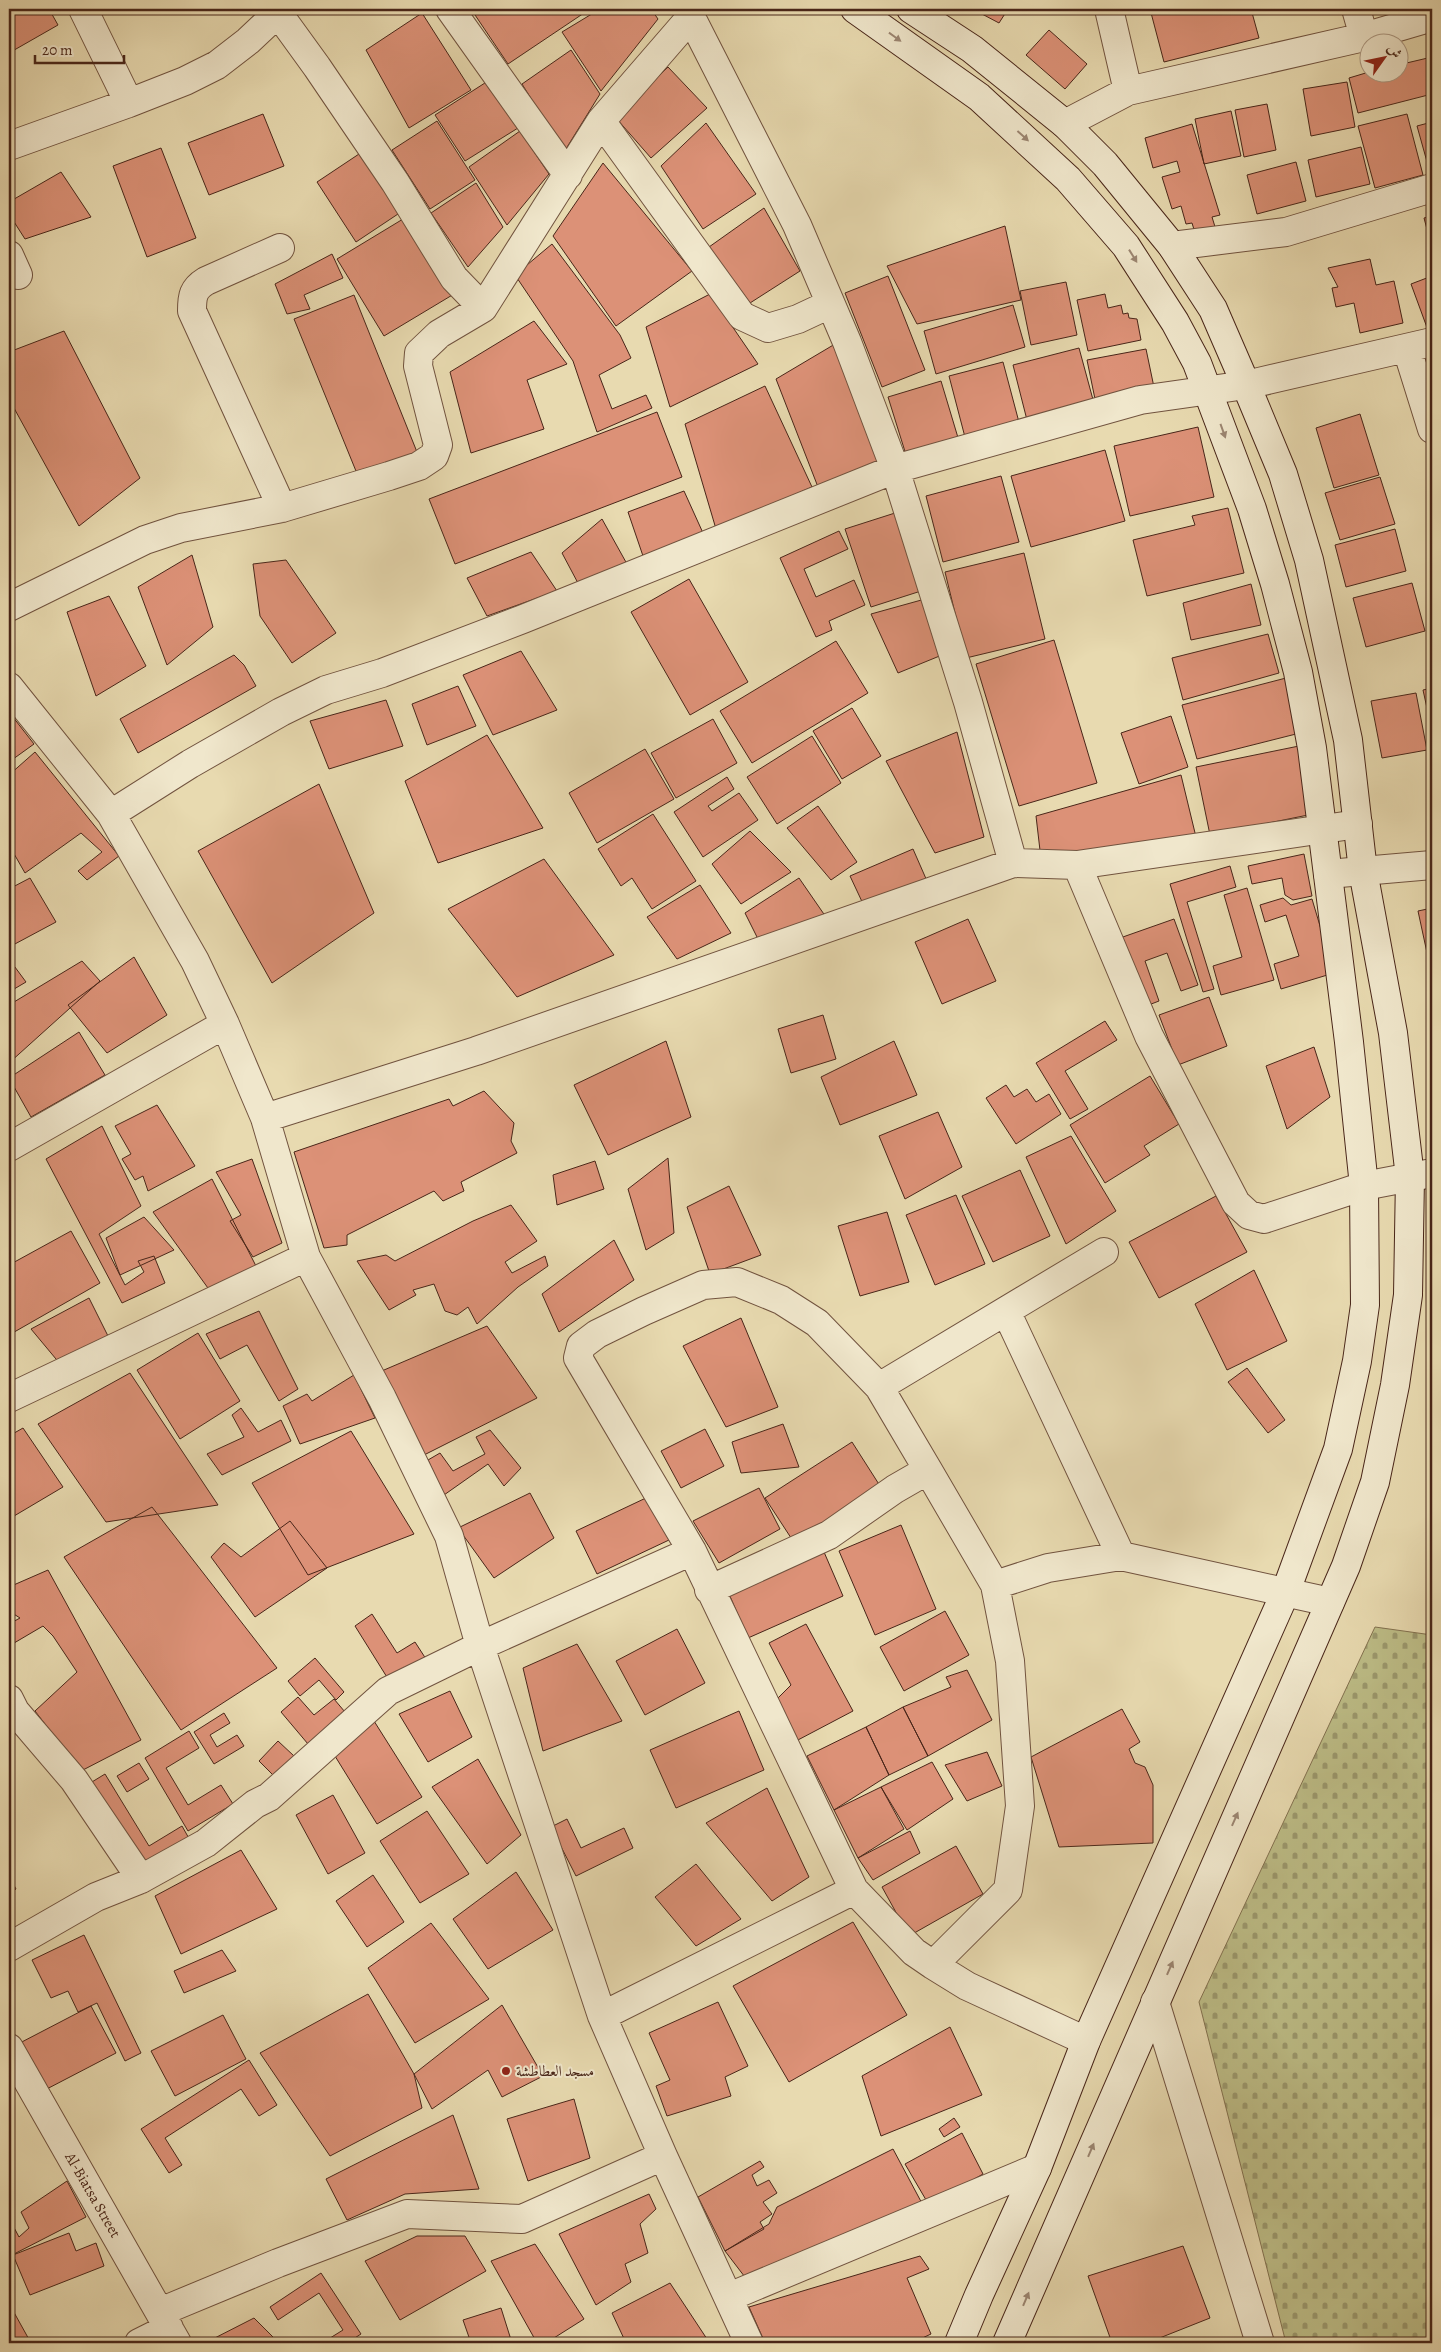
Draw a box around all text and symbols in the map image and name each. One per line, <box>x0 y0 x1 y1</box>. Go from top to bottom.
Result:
scale bar <box>35 32 124 64</box>
one-way arrow <box>888 32 902 42</box>
north arrow <box>1358 32 1408 82</box>
text: 20 m <box>42 40 73 60</box>
text: ش <box>1383 40 1406 62</box>
one-way arrow <box>1017 130 1029 142</box>
one-way arrow <box>1128 249 1137 263</box>
one-way arrow <box>1220 423 1227 438</box>
one-way arrow <box>1231 1812 1239 1827</box>
one-way arrow <box>1166 1961 1174 1975</box>
place label: مسجد العطاطشة <box>516 2061 594 2081</box>
marker: مسجد العطاطشة <box>500 2065 512 2077</box>
one-way arrow <box>1087 2142 1095 2157</box>
street label: Al-Biatsa Street <box>60 2148 125 2241</box>
one-way arrow <box>1022 2292 1030 2306</box>

